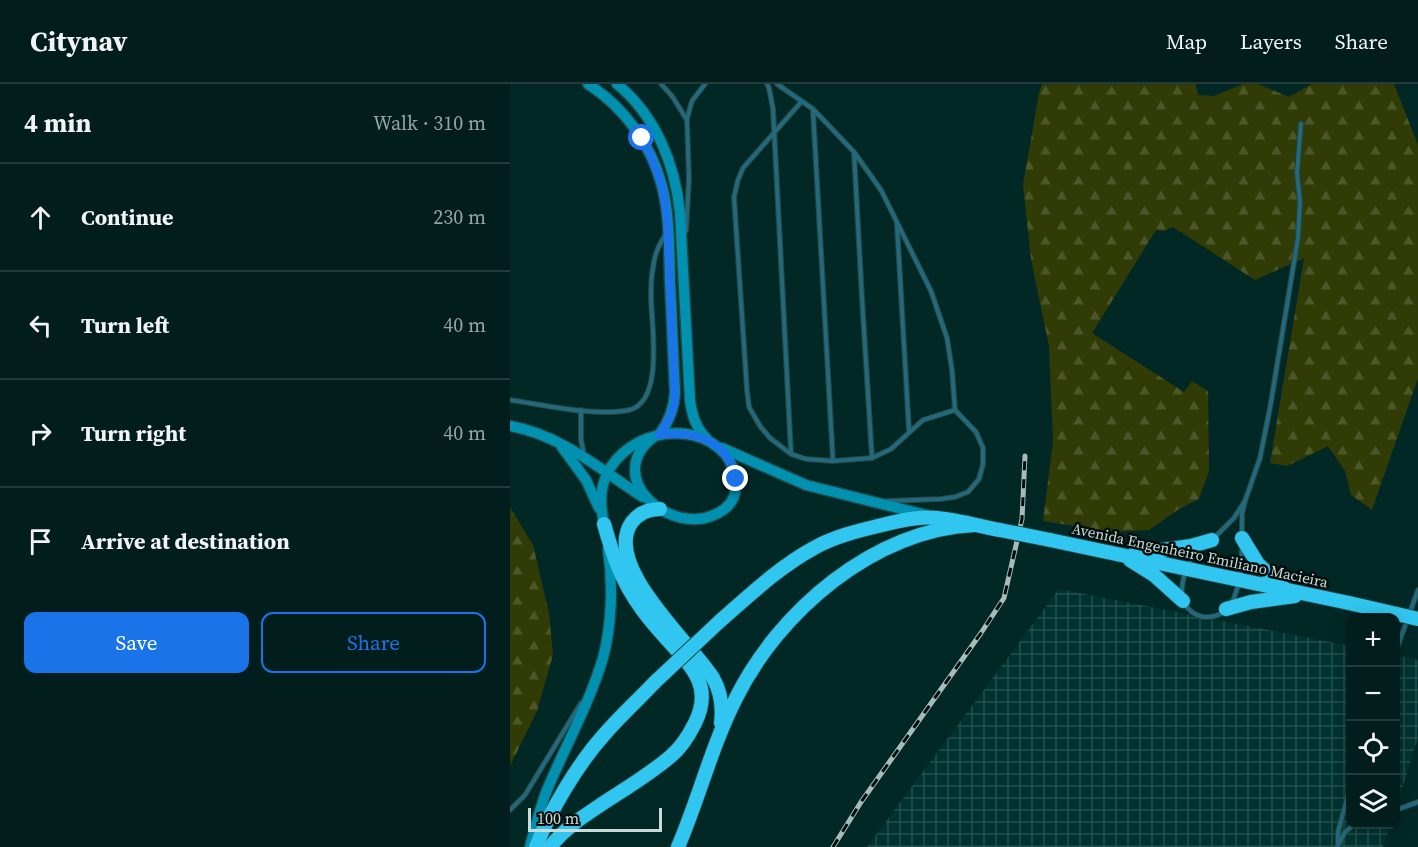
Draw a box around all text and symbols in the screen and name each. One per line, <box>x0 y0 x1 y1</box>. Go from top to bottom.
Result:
text: Citynav <box>30 22 127 60</box>
text: Map <box>1166 27 1207 56</box>
text: Layers <box>1240 27 1302 56</box>
text: Share <box>1335 27 1388 56</box>
text: 4 min <box>24 105 91 141</box>
text: Walk · 310 m <box>373 109 486 137</box>
route start <box>628 124 654 150</box>
icon: ahead <box>24 201 57 234</box>
text: Continue <box>81 202 174 232</box>
text: 230 m <box>433 203 486 231</box>
icon: left <box>24 309 57 342</box>
text: Turn left <box>81 310 169 340</box>
text: 40 m <box>443 311 486 339</box>
icon: right <box>24 417 57 450</box>
text: Turn right <box>81 418 186 448</box>
text: 40 m <box>443 419 486 447</box>
route end <box>722 465 748 491</box>
street label: Avenida Engenheiro Emiliano Macieira <box>1070 518 1330 593</box>
icon: arrive <box>24 525 57 558</box>
text: Arrive at destination <box>81 526 290 556</box>
button: Save <box>24 612 249 673</box>
button: Share <box>261 612 486 673</box>
map controls <box>1346 613 1400 829</box>
button: + <box>1346 613 1400 667</box>
button: − <box>1346 667 1400 721</box>
button: locate <box>1346 721 1400 775</box>
button: layers <box>1346 775 1400 829</box>
scale bar <box>528 805 662 832</box>
text: 100 m <box>537 807 579 829</box>

